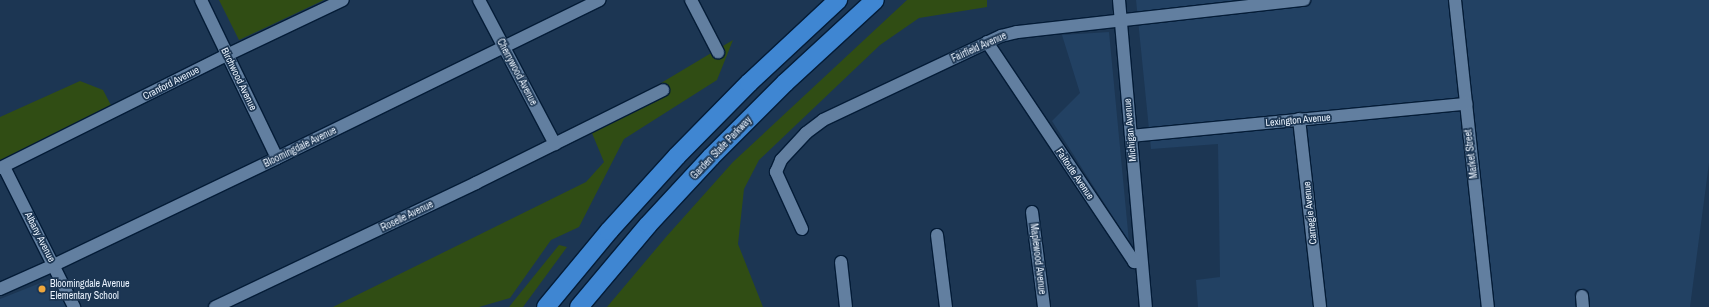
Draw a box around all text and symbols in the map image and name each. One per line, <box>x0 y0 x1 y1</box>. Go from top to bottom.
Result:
street label: Fairfield Avenue <box>949 29 1009 65</box>
street label: Cherrywood Avenue <box>494 36 540 108</box>
street label: Birchwood Avenue <box>219 46 259 112</box>
street label: Cranford Avenue <box>141 64 201 102</box>
street label: Michigan Avenue <box>1121 98 1139 162</box>
street label: Lexington Avenue <box>1265 111 1331 129</box>
street label: Garden State Parkway <box>688 114 754 182</box>
street label: Bloomingdale Avenue <box>261 124 339 170</box>
street label: Market Street <box>1462 129 1480 179</box>
street label: Faitoute Avenue <box>1053 146 1097 202</box>
street label: Carnegie Avenue <box>1301 181 1319 245</box>
street label: Roselle Avenue <box>379 198 435 234</box>
street label: Albany Avenue <box>22 210 58 264</box>
street label: Maplewood Avenue <box>1028 223 1048 295</box>
place label: Bloomingdale Avenue Elementary School <box>50 277 130 300</box>
marker: Bloomingdale Avenue Elementary School <box>37 284 47 294</box>

